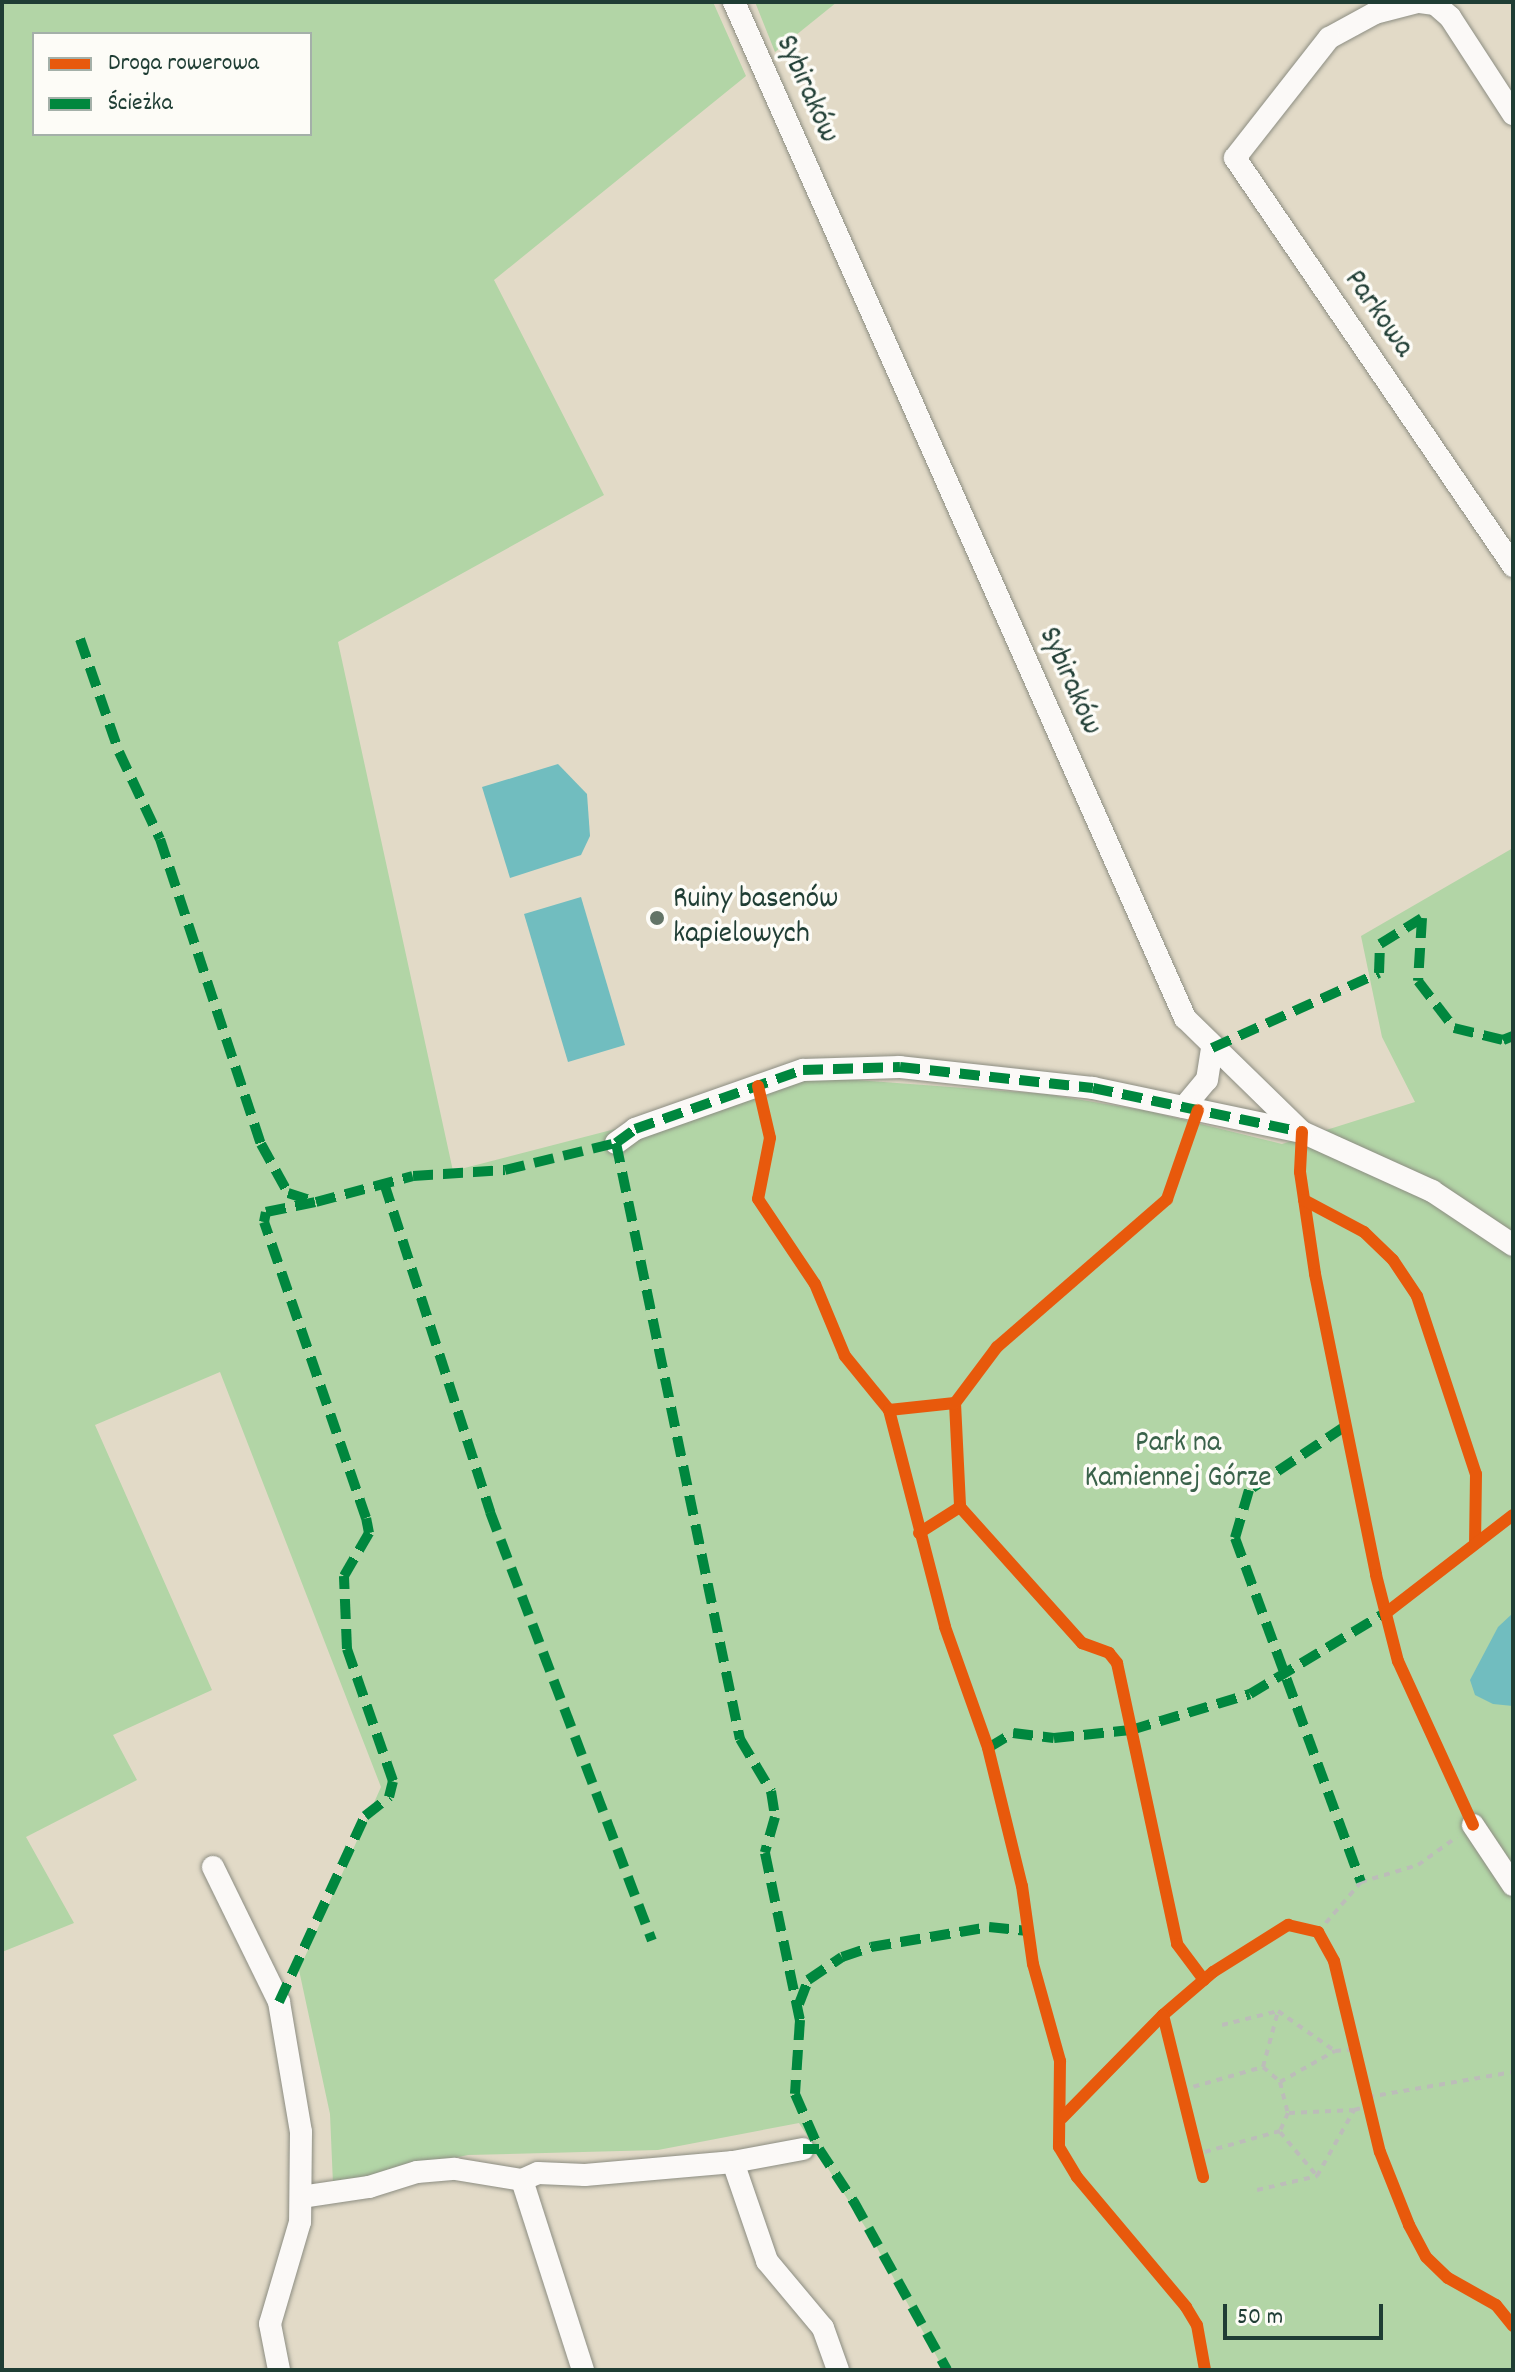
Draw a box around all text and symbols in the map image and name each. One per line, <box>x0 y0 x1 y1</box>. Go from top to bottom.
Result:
street label: Sybiraków <box>765 31 845 149</box>
legend <box>32 32 312 136</box>
text: Droga rowerowa <box>108 47 259 81</box>
text: Ścieżka <box>108 87 173 121</box>
street label: Parkowa <box>1334 265 1420 365</box>
street label: Sybiraków <box>1028 623 1108 741</box>
place label: Ruiny basenów kapielowych <box>673 883 838 954</box>
marker: Ruiny basenów kapielowych <box>648 909 666 927</box>
park label: Park na Kamiennej Górze <box>1084 1427 1272 1498</box>
scale bar <box>1227 2288 1387 2338</box>
text: 50 m <box>1237 2301 1283 2335</box>

